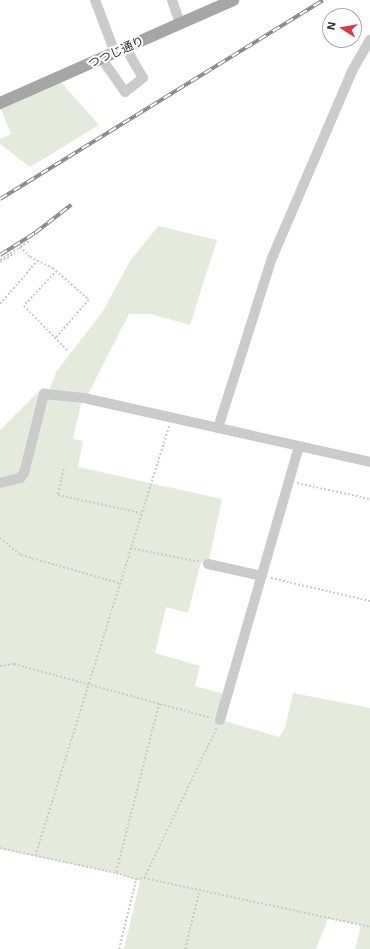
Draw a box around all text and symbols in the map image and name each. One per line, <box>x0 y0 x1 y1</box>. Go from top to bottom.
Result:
north arrow <box>322 8 362 48</box>
text: N <box>324 21 338 31</box>
street label: つつじ通り <box>86 33 146 71</box>

